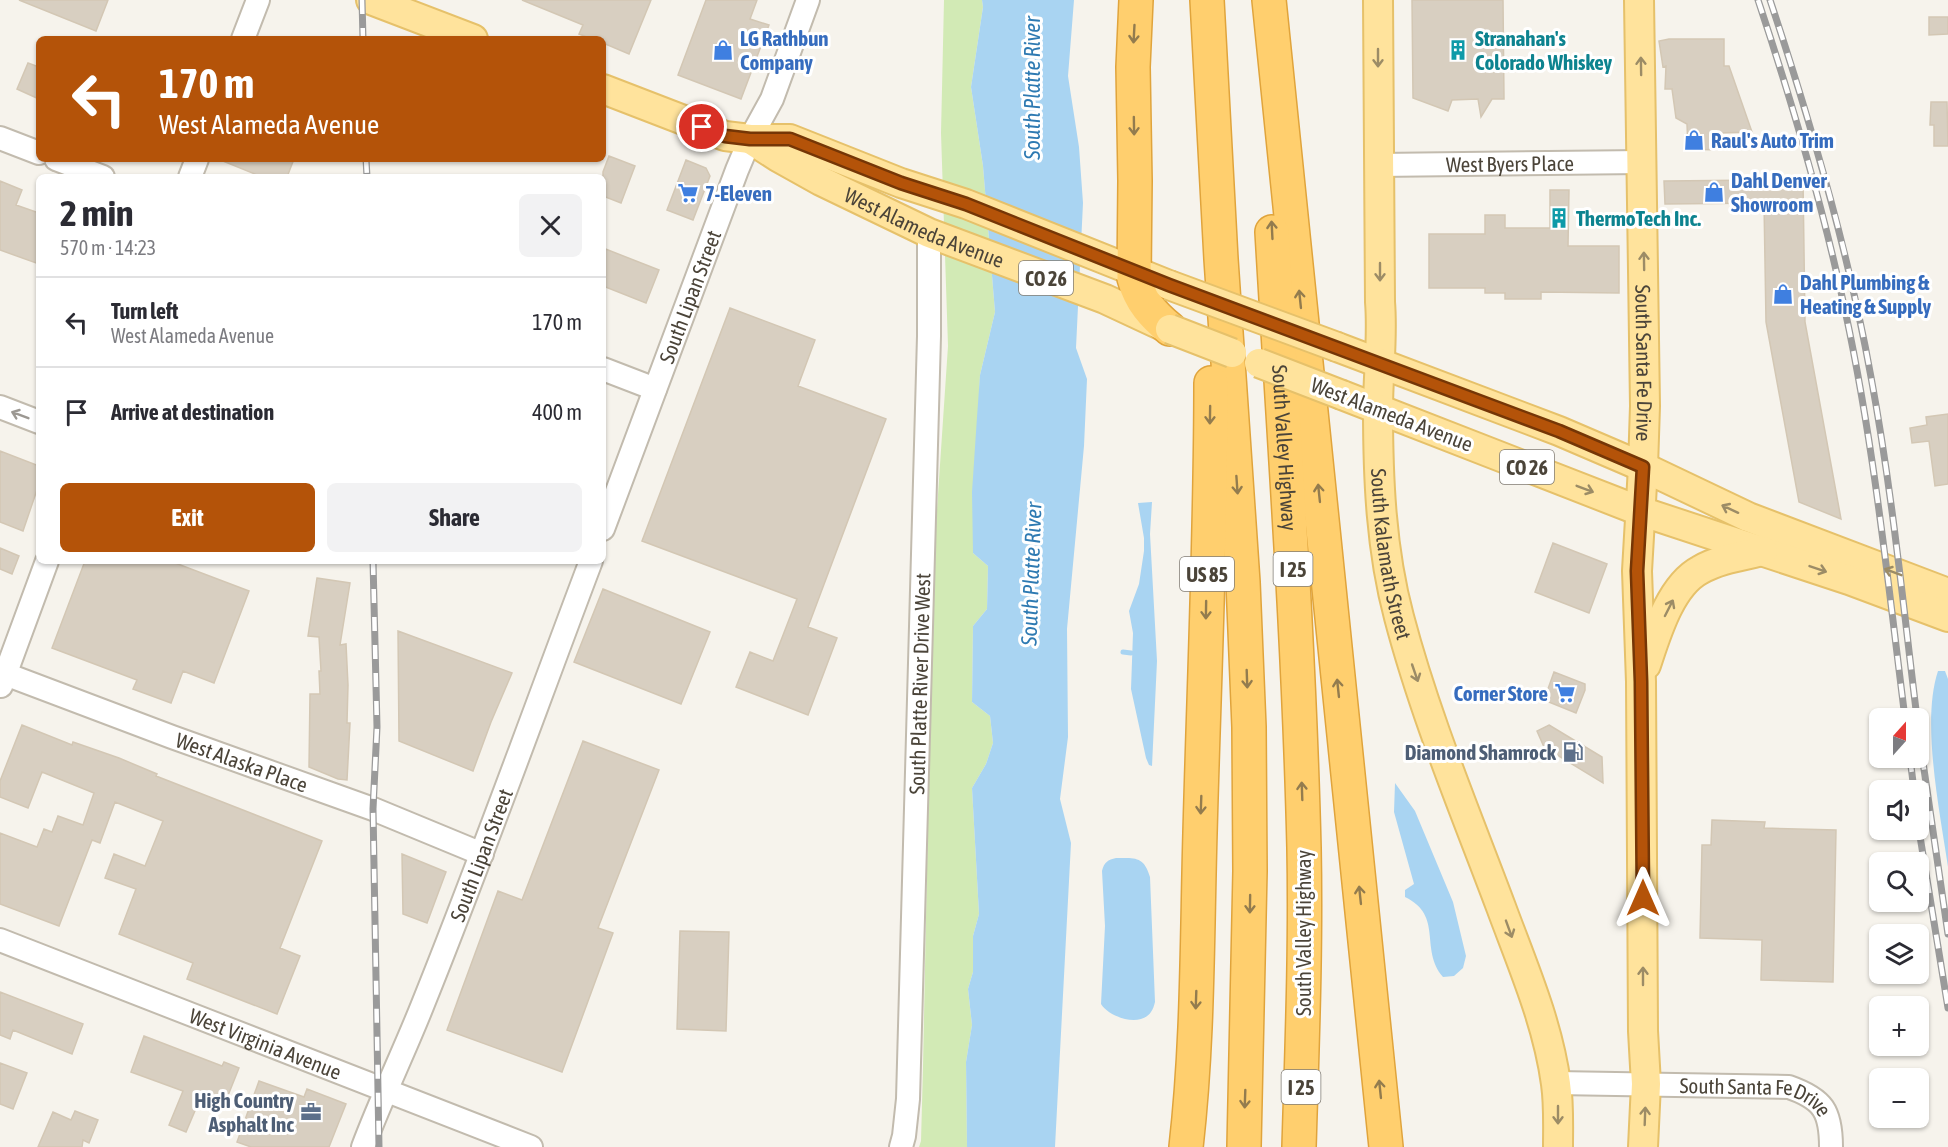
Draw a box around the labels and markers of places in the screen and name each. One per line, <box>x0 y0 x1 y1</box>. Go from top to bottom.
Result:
place label: LG Rathbun Company <box>740 26 829 74</box>
place label: Stranahan's Colorado Whiskey <box>1475 26 1613 74</box>
shop icon: LG Rathbun Company <box>711 38 735 62</box>
building icon: Stranahan's Colorado Whiskey <box>1446 38 1470 62</box>
pin <box>676 101 727 152</box>
shop icon: Raul's Auto Trim <box>1682 128 1706 152</box>
place label: Raul's Auto Trim <box>1711 128 1834 152</box>
place label: Dahl Denver Showroom <box>1731 168 1828 216</box>
shop icon: Dahl Denver Showroom <box>1702 180 1726 204</box>
supermarket icon: 7-Eleven <box>676 181 700 205</box>
place label: 7-Eleven <box>705 181 772 205</box>
building icon: ThermoTech Inc. <box>1547 206 1571 230</box>
place label: ThermoTech Inc. <box>1576 206 1701 230</box>
place label: Dahl Plumbing & Heating & Supply <box>1800 270 1931 318</box>
shop icon: Dahl Plumbing & Heating & Supply <box>1771 282 1795 306</box>
place label: Corner Store <box>1453 681 1548 705</box>
supermarket icon: Corner Store <box>1553 681 1577 705</box>
place label: Diamond Shamrock <box>1405 740 1557 764</box>
fuel station icon: Diamond Shamrock <box>1561 740 1585 764</box>
place label: High Country Asphalt Inc <box>194 1088 294 1136</box>
office icon: High Country Asphalt Inc <box>299 1100 323 1124</box>

